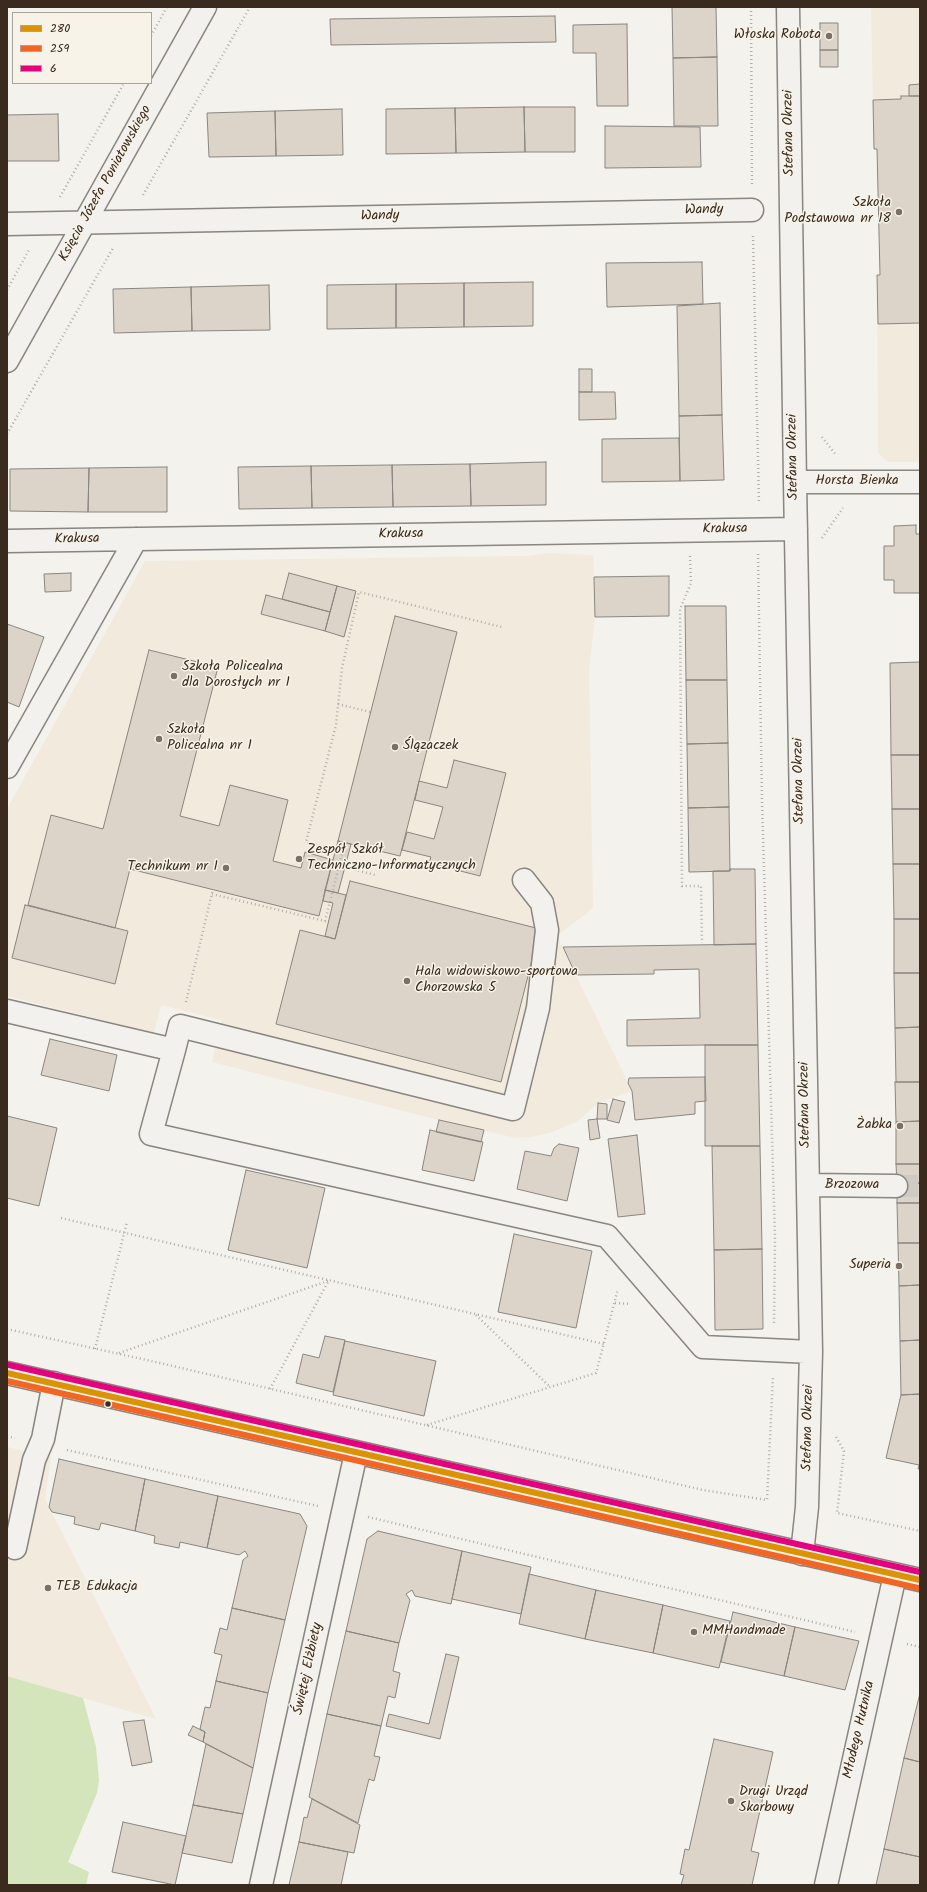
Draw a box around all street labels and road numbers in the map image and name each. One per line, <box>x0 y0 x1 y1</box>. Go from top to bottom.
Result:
street label: Stefana Okrzei <box>781 90 799 176</box>
street label: Księcia Józefa Poniatowskiego <box>56 103 156 265</box>
street label: Wandy <box>685 202 723 220</box>
street label: Wandy <box>361 208 399 226</box>
street label: Stefana Okrzei <box>785 414 803 500</box>
street label: Horsta Bienka <box>815 474 899 490</box>
street label: Krakusa <box>702 521 748 539</box>
street label: Krakusa <box>378 526 424 544</box>
street label: Krakusa <box>54 531 100 549</box>
street label: Stefana Okrzei <box>791 738 809 824</box>
street label: Stefana Okrzei <box>797 1062 815 1148</box>
street label: Brzozowa <box>825 1178 879 1194</box>
street label: Stefana Okrzei <box>800 1385 818 1471</box>
street label: Świętej Elżbiety <box>291 1621 327 1717</box>
street label: Młodego Hutnika <box>841 1679 879 1781</box>

